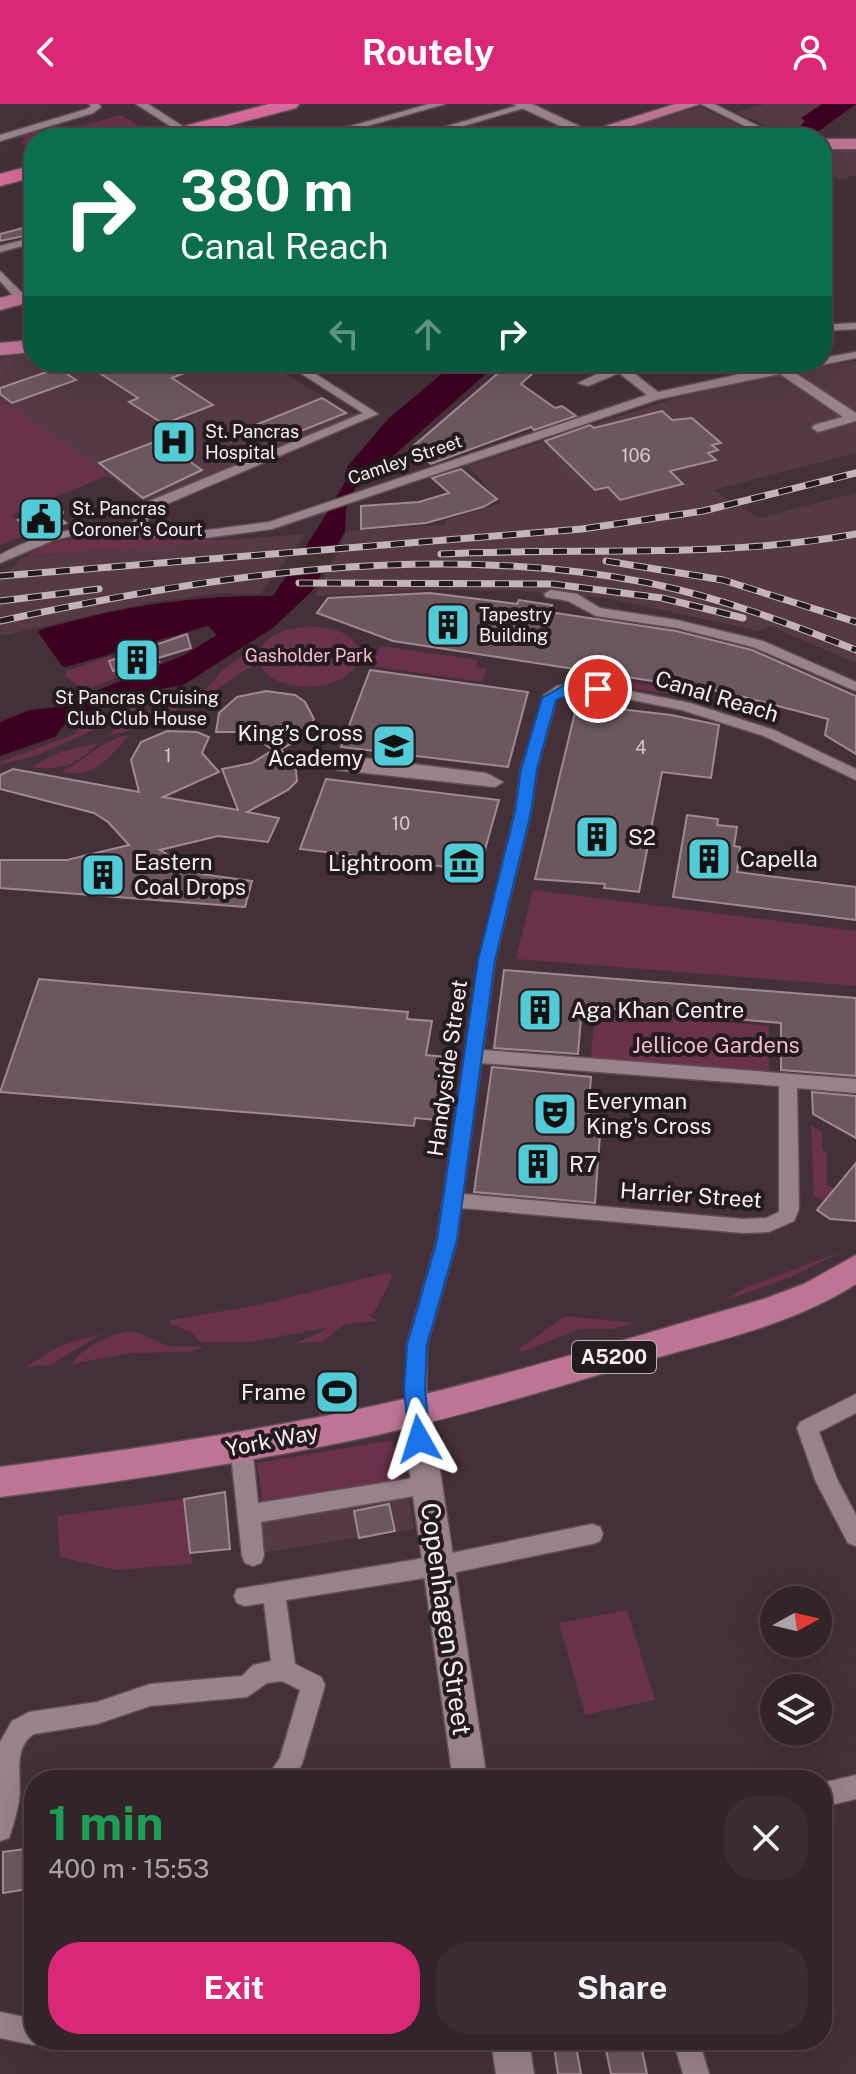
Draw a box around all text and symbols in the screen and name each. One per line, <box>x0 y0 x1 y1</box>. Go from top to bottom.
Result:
icon: back <box>24 30 68 74</box>
icon: person <box>788 30 832 74</box>
text: Routely <box>362 31 494 73</box>
text: 380 m <box>180 158 353 224</box>
icon: right <box>48 160 152 264</box>
text: Canal Reach <box>180 225 389 267</box>
icon: left <box>322 312 366 356</box>
icon: ahead <box>406 312 450 356</box>
icon: right <box>490 312 534 356</box>
hospital icon: St. Pancras Hospital <box>150 418 198 466</box>
place label: St. Pancras Hospital <box>205 421 299 463</box>
street label: Camley Street <box>345 430 465 489</box>
house number: 106 <box>621 445 651 466</box>
public building icon: St. Pancras Coroner's Court <box>17 495 65 543</box>
place label: St. Pancras Coroner's Court <box>72 498 203 540</box>
building icon: Tapestry Building <box>424 601 472 649</box>
place label: Tapestry Building <box>479 604 553 646</box>
building icon: St Pancras Cruising Club Club House <box>113 636 161 684</box>
park label: Gasholder Park <box>245 645 373 666</box>
pin <box>564 655 632 723</box>
street label: Canal Reach <box>652 665 782 727</box>
icon: arrive <box>576 667 620 711</box>
place label: St Pancras Cruising Club Club House <box>55 687 219 729</box>
place label: King’s Cross Academy <box>238 720 363 771</box>
school or university icon: King’s Cross Academy <box>370 722 418 770</box>
house number: 4 <box>635 737 647 758</box>
house number: 1 <box>164 745 172 766</box>
house number: 10 <box>392 813 410 834</box>
building icon: S2 <box>573 813 621 861</box>
place label: S2 <box>628 824 656 850</box>
building icon: Capella <box>685 835 733 883</box>
museum icon: Lightroom <box>440 839 488 887</box>
place label: Capella <box>740 846 818 872</box>
place label: Eastern Coal Drops <box>134 849 246 900</box>
place label: Lightroom <box>328 850 433 876</box>
building icon: Eastern Coal Drops <box>79 851 127 899</box>
street label: Handyside Street <box>422 978 472 1158</box>
building icon: Aga Khan Centre <box>516 986 564 1034</box>
place label: Aga Khan Centre <box>571 997 744 1023</box>
park label: Jellicoe Gardens <box>632 1032 800 1058</box>
place label: Everyman King's Cross <box>586 1088 711 1139</box>
theatre icon: Everyman King's Cross <box>531 1090 579 1138</box>
building icon: R7 <box>514 1140 562 1188</box>
place label: R7 <box>569 1151 597 1177</box>
street label: Harrier Street <box>619 1177 763 1213</box>
road number: A5200 <box>572 1341 656 1373</box>
sports icon: Frame <box>313 1368 361 1416</box>
place label: Frame <box>241 1379 306 1405</box>
position arrow <box>377 1397 461 1481</box>
street label: York Way <box>223 1418 321 1462</box>
street label: Copenhagen Street <box>415 1500 478 1737</box>
north arrow <box>760 1586 832 1658</box>
map controls <box>760 1586 832 1746</box>
button: layers <box>760 1674 832 1746</box>
text: 1 min <box>48 1794 164 1851</box>
button: close <box>724 1796 808 1880</box>
text: 400 m · 15:53 <box>48 1853 209 1884</box>
button: Exit <box>48 1942 420 2034</box>
button: Share <box>436 1942 808 2034</box>

